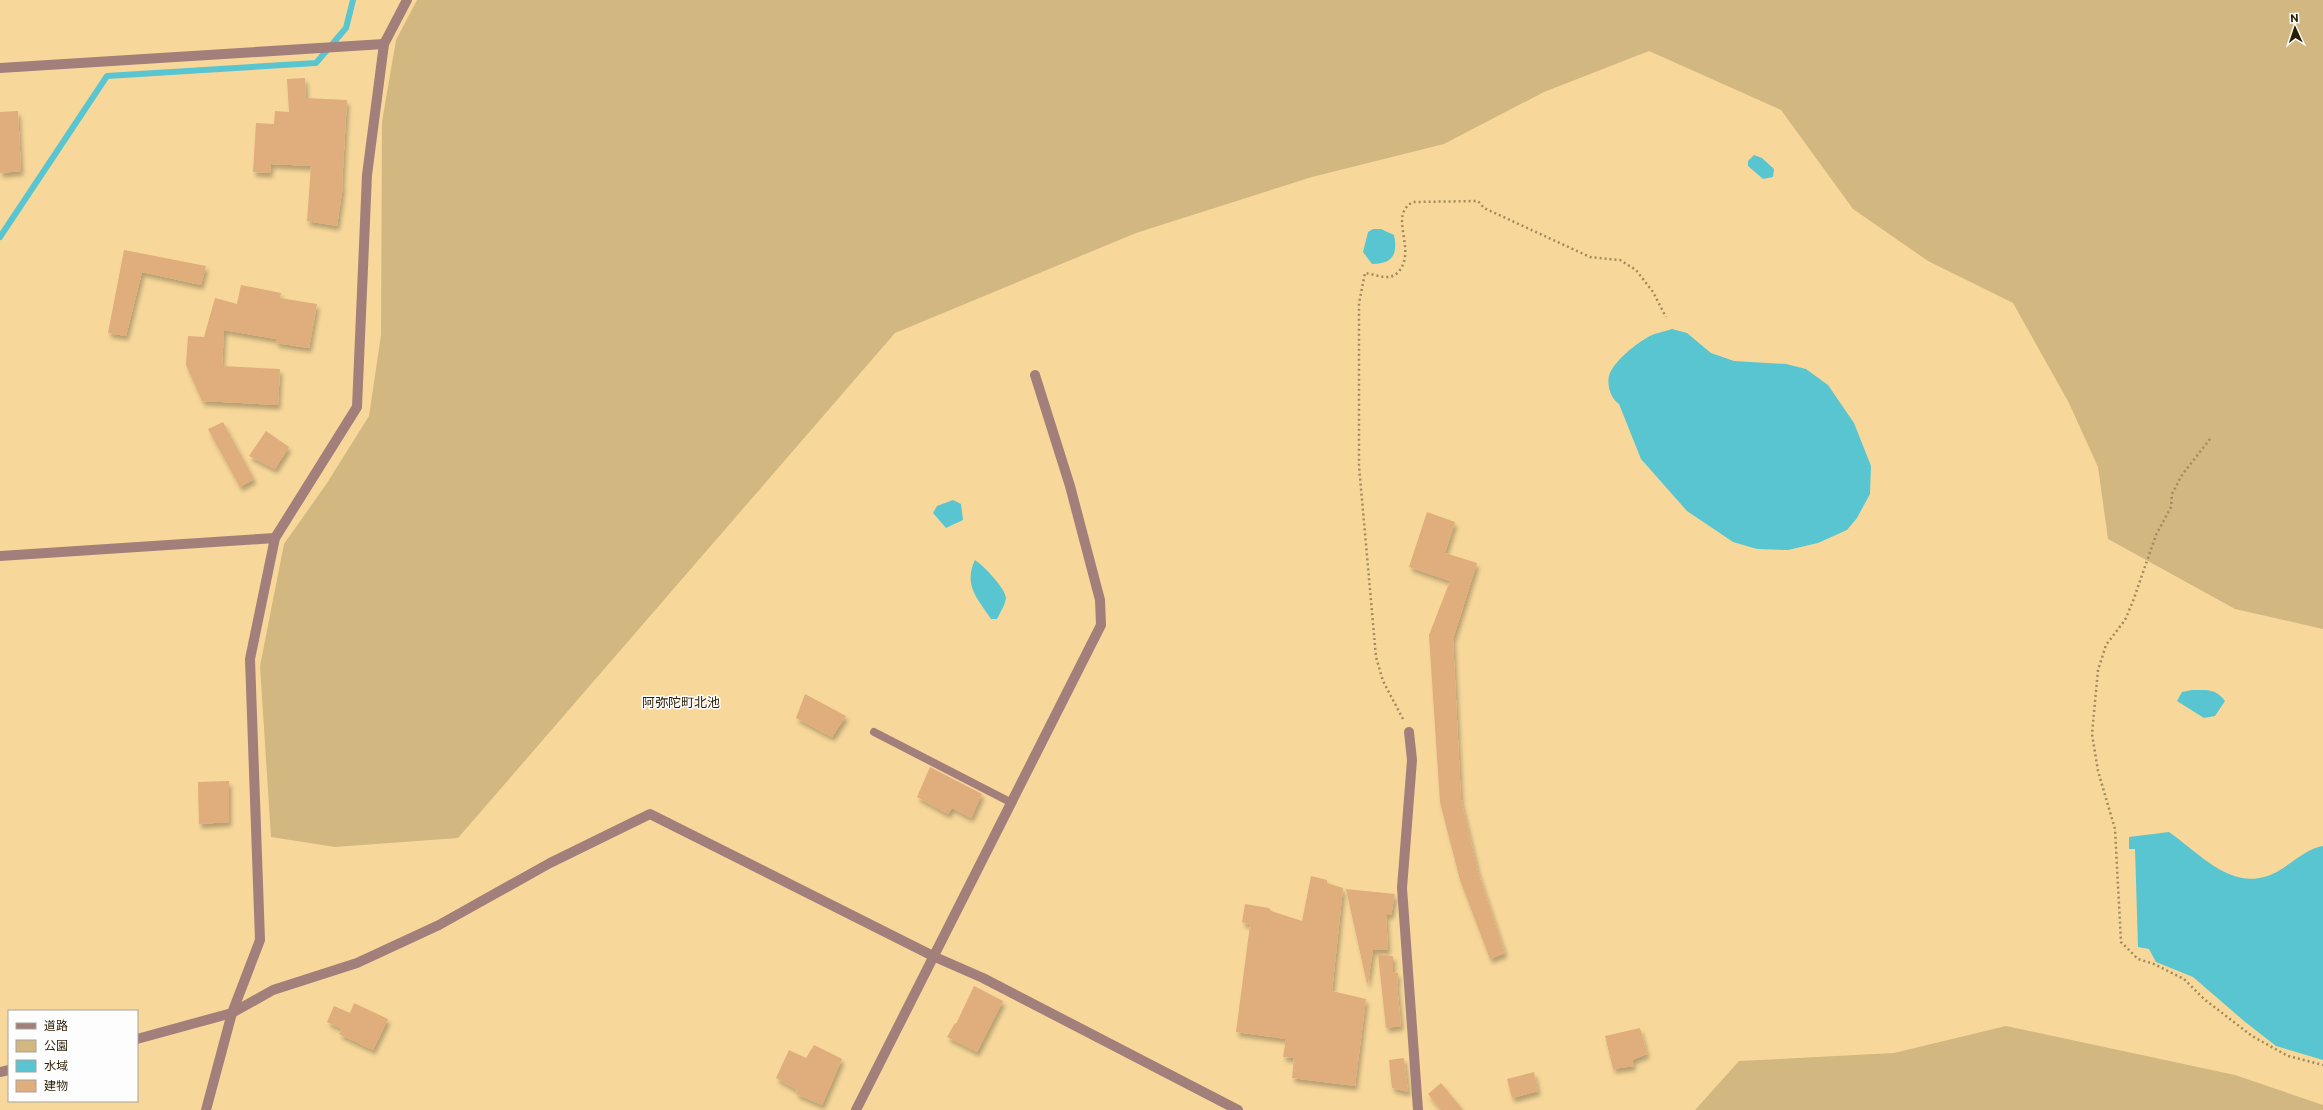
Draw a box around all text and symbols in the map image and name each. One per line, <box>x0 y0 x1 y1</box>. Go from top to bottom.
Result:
north arrow <box>2275 8 2315 48</box>
text: N <box>2290 11 2299 24</box>
district label: 阿弥陀町北池 <box>642 694 720 710</box>
legend <box>8 1010 138 1102</box>
text: 道路 <box>44 1018 68 1032</box>
text: 公園 <box>44 1038 68 1052</box>
text: 水域 <box>44 1058 68 1072</box>
text: 建物 <box>44 1078 68 1092</box>

